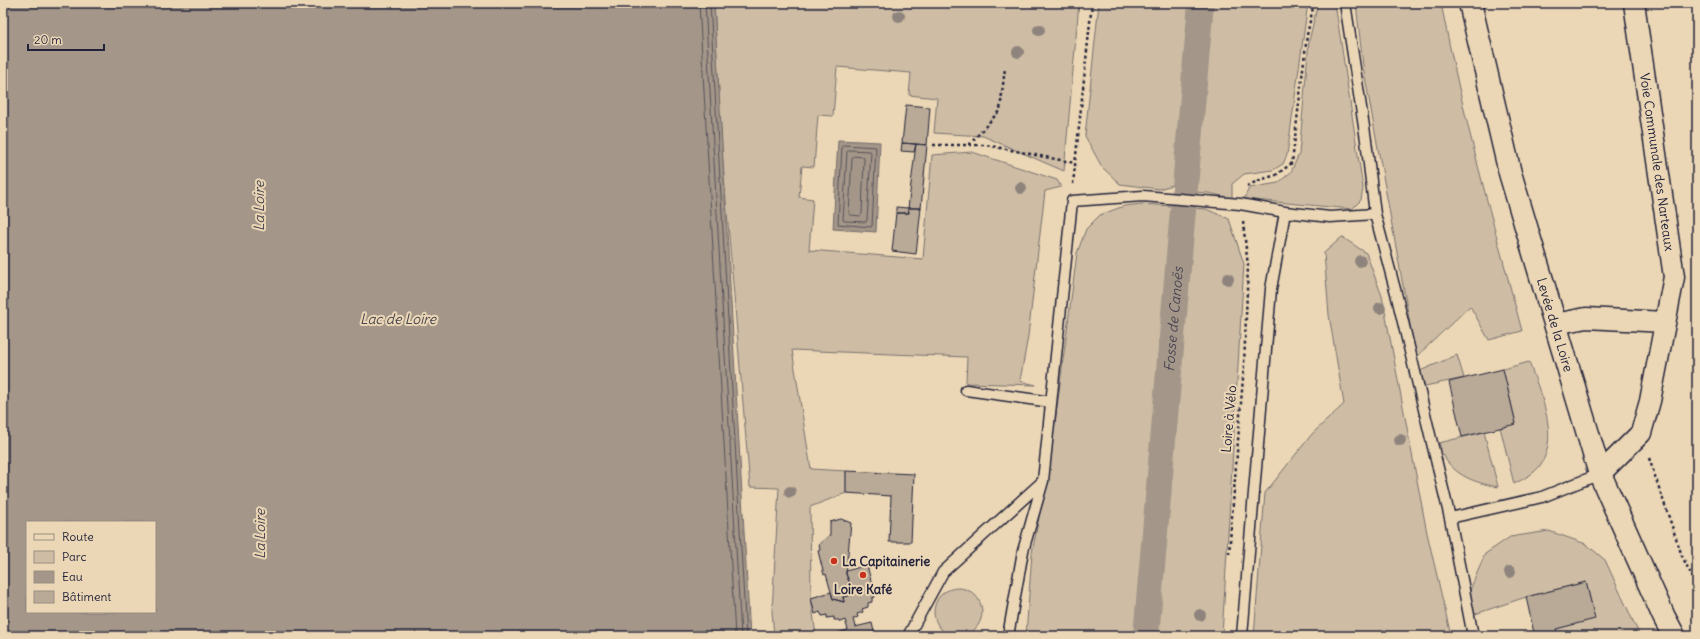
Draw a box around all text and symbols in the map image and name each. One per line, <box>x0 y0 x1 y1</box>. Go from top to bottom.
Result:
scale bar <box>28 26 104 52</box>
text: 20 m <box>34 32 62 47</box>
street label: Voie Communale des Narteaux <box>1636 72 1678 253</box>
water label: La Loire <box>250 179 268 231</box>
water label: Fosse de Canoës <box>1160 265 1187 372</box>
street label: Levée de la Loire <box>1533 276 1577 374</box>
water label: Lac de Loire <box>360 310 438 328</box>
street label: Loire à Vélo <box>1218 385 1240 453</box>
water label: La Loire <box>251 507 269 559</box>
legend <box>26 521 156 613</box>
text: Route <box>62 529 94 544</box>
text: Parc <box>62 549 87 564</box>
place label: La Capitainerie <box>842 553 930 570</box>
marker: La Capitainerie <box>829 556 839 566</box>
text: Eau <box>62 569 83 584</box>
marker: Loire Kafé <box>858 570 868 580</box>
place label: Loire Kafé <box>834 581 892 598</box>
text: Bâtiment <box>62 589 111 604</box>

